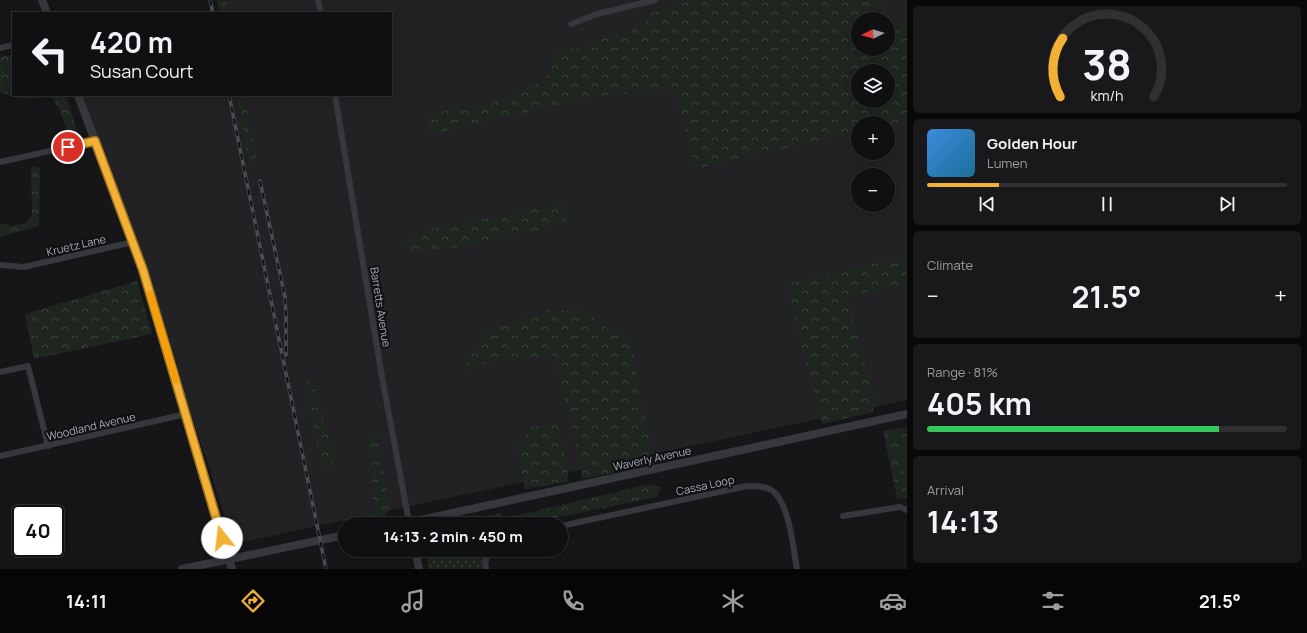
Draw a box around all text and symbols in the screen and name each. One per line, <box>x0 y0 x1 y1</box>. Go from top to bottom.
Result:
north arrow <box>851 12 895 56</box>
map controls <box>851 12 895 212</box>
text: 420 m <box>90 23 173 61</box>
icon: left <box>24 28 76 80</box>
text: 38 <box>1082 36 1132 92</box>
text: Susan Court <box>90 59 193 83</box>
button: layers <box>851 64 895 108</box>
text: km/h <box>1090 86 1124 105</box>
button: + <box>851 116 895 160</box>
pin <box>51 130 85 164</box>
text: Golden Hour <box>987 133 1077 154</box>
icon: arrive <box>57 136 79 158</box>
text: Lumen <box>987 154 1027 172</box>
button: − <box>851 168 895 212</box>
icon: previous <box>976 193 998 215</box>
icon: pause <box>1096 193 1118 215</box>
icon: next <box>1216 193 1238 215</box>
street label: Kruetz Lane <box>45 231 108 259</box>
text: Climate <box>927 256 973 274</box>
street label: Barretts Avenue <box>367 266 395 349</box>
text: 21.5° <box>1072 276 1142 317</box>
text: − <box>927 281 939 311</box>
text: + <box>1274 281 1287 311</box>
text: Range · 81% <box>927 363 998 381</box>
text: 405 km <box>927 383 1032 424</box>
street label: Woodland Avenue <box>45 408 137 444</box>
street label: Waverly Avenue <box>611 442 693 474</box>
street label: Cassa Loop <box>675 471 736 498</box>
text: Arrival <box>927 481 964 499</box>
text: 14:13 <box>927 501 999 542</box>
speed limit sign: 40 <box>12 505 64 557</box>
position arrow <box>201 517 243 559</box>
text: 14:13 · 2 min · 450 m <box>383 526 523 547</box>
icon: directions <box>239 587 267 615</box>
icon: music <box>399 587 427 615</box>
icon: phone <box>559 587 587 615</box>
icon: climate <box>719 587 747 615</box>
icon: car <box>879 587 907 615</box>
icon: filters <box>1039 587 1067 615</box>
text: 14:11 <box>66 589 107 613</box>
text: 21.5° <box>1199 589 1241 613</box>

